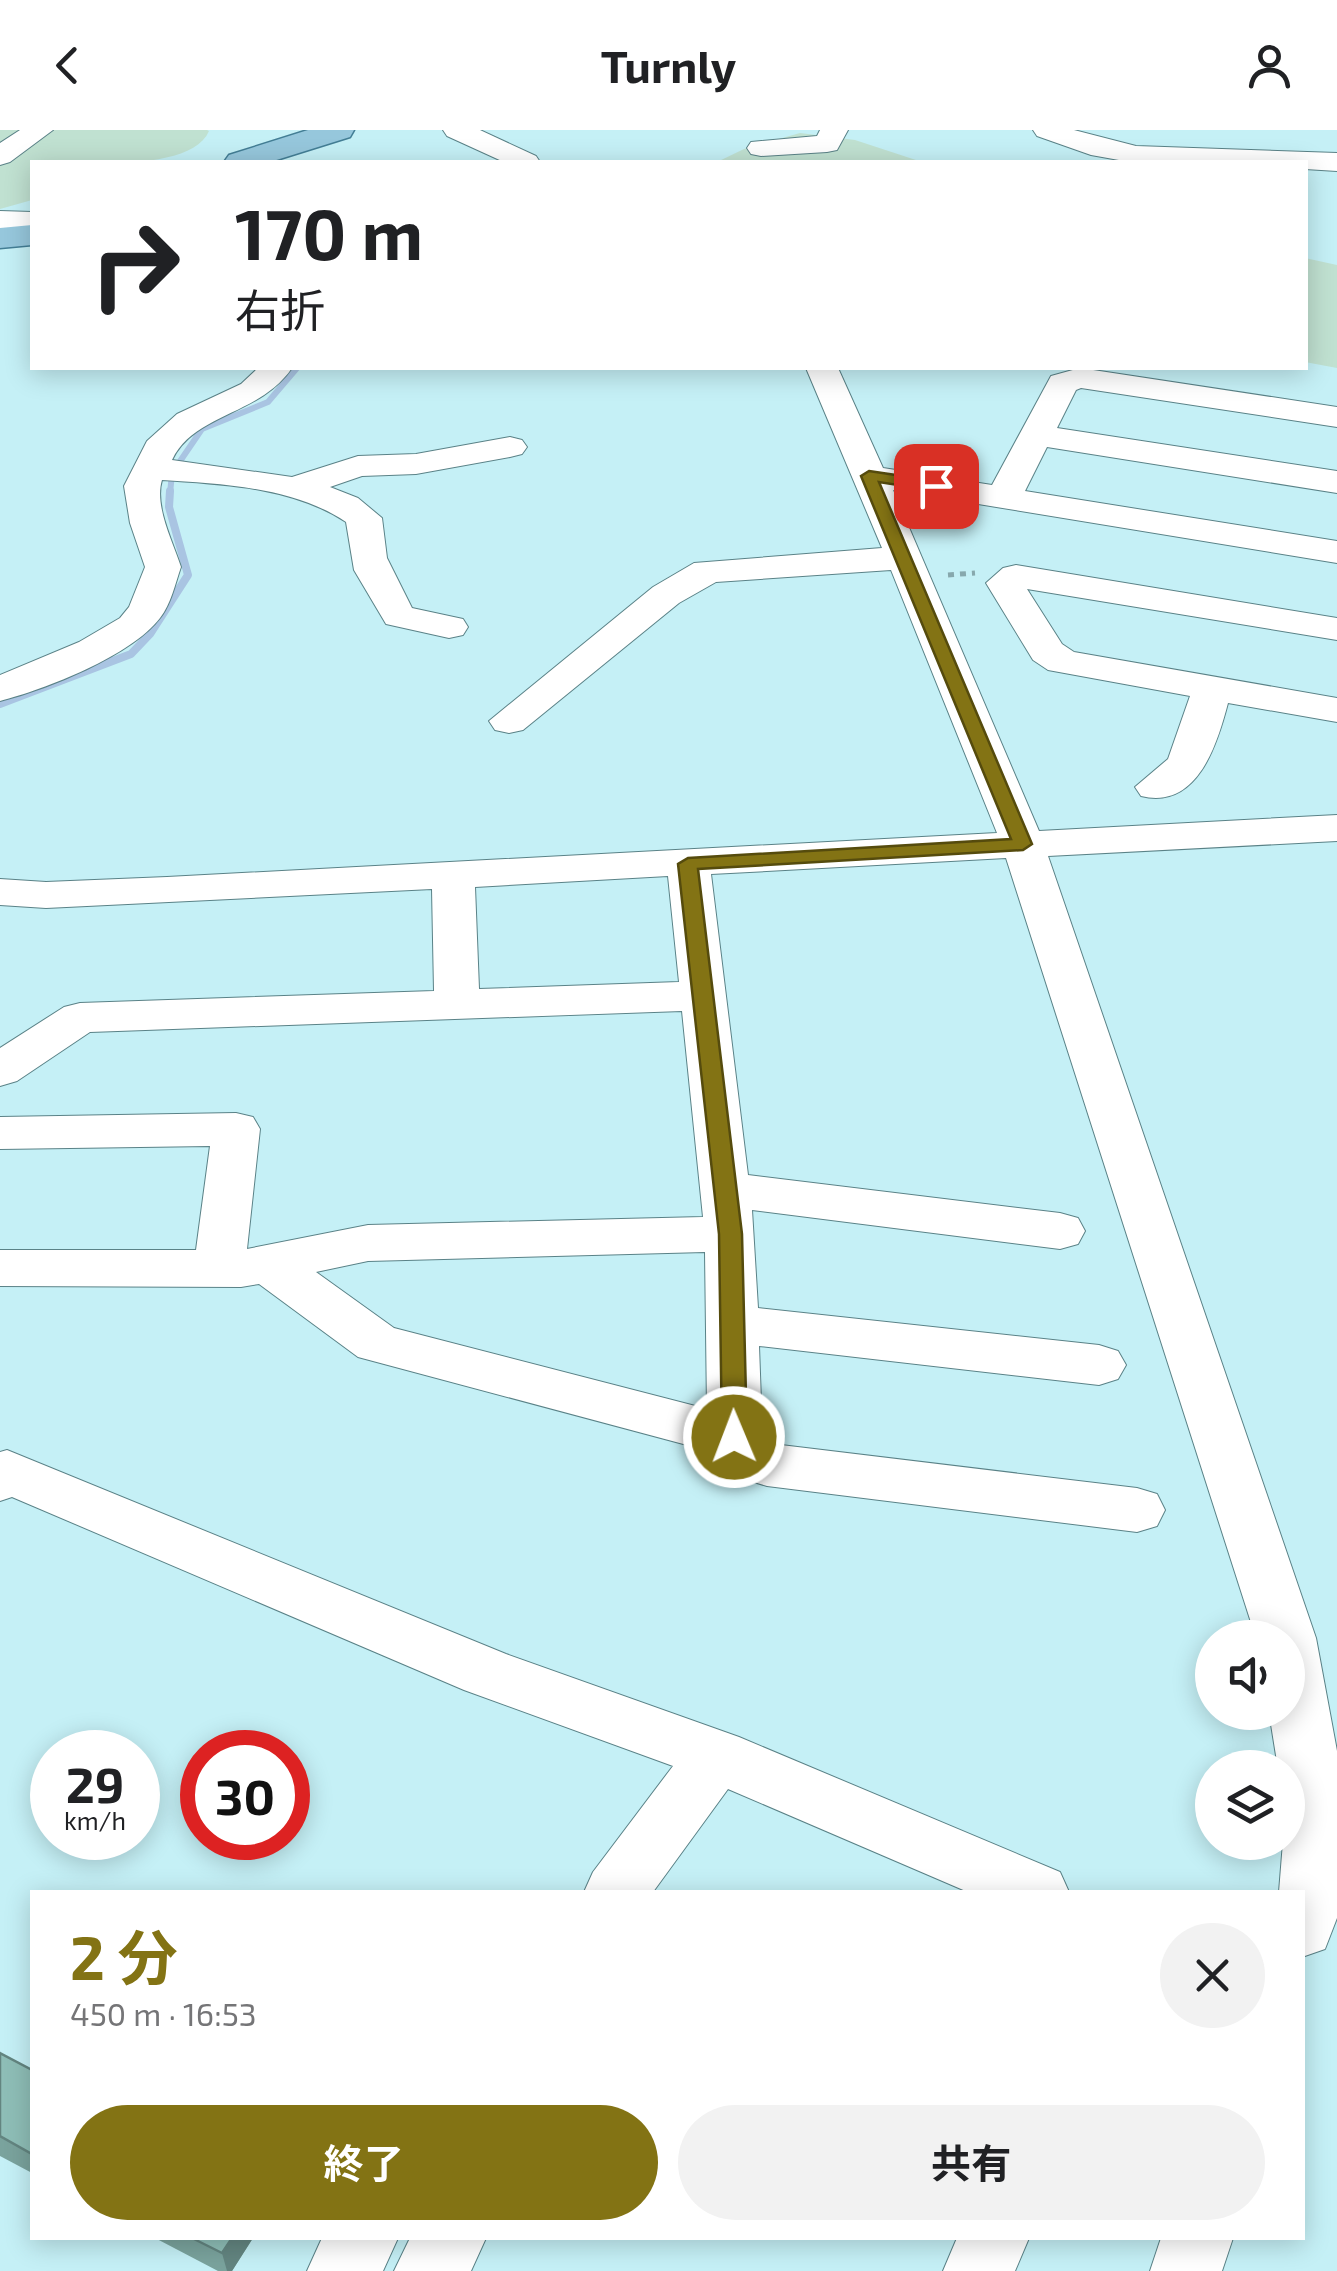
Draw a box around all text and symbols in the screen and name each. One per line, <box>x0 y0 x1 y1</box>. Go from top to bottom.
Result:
icon: back <box>40 38 95 93</box>
text: Turnly <box>601 38 736 92</box>
icon: person <box>1242 38 1297 93</box>
text: 170 m <box>235 190 423 274</box>
icon: right <box>70 200 200 330</box>
text: 右折 <box>235 282 325 336</box>
pin <box>894 444 979 529</box>
icon: arrive <box>909 459 964 514</box>
position arrow <box>682 1385 786 1489</box>
map controls <box>1195 1620 1305 1860</box>
button: sound <box>1195 1620 1305 1730</box>
speed limit sign: 30 <box>180 1730 310 1860</box>
button: layers <box>1195 1750 1305 1860</box>
text: 29 <box>66 1753 124 1813</box>
text: km/h <box>64 1805 126 1835</box>
text: 2 分 <box>70 1920 178 1992</box>
button: close <box>1160 1923 1265 2028</box>
text: 450 m · 16:53 <box>70 1994 257 2032</box>
button: 終了 <box>70 2105 658 2220</box>
button: 共有 <box>678 2105 1265 2220</box>

